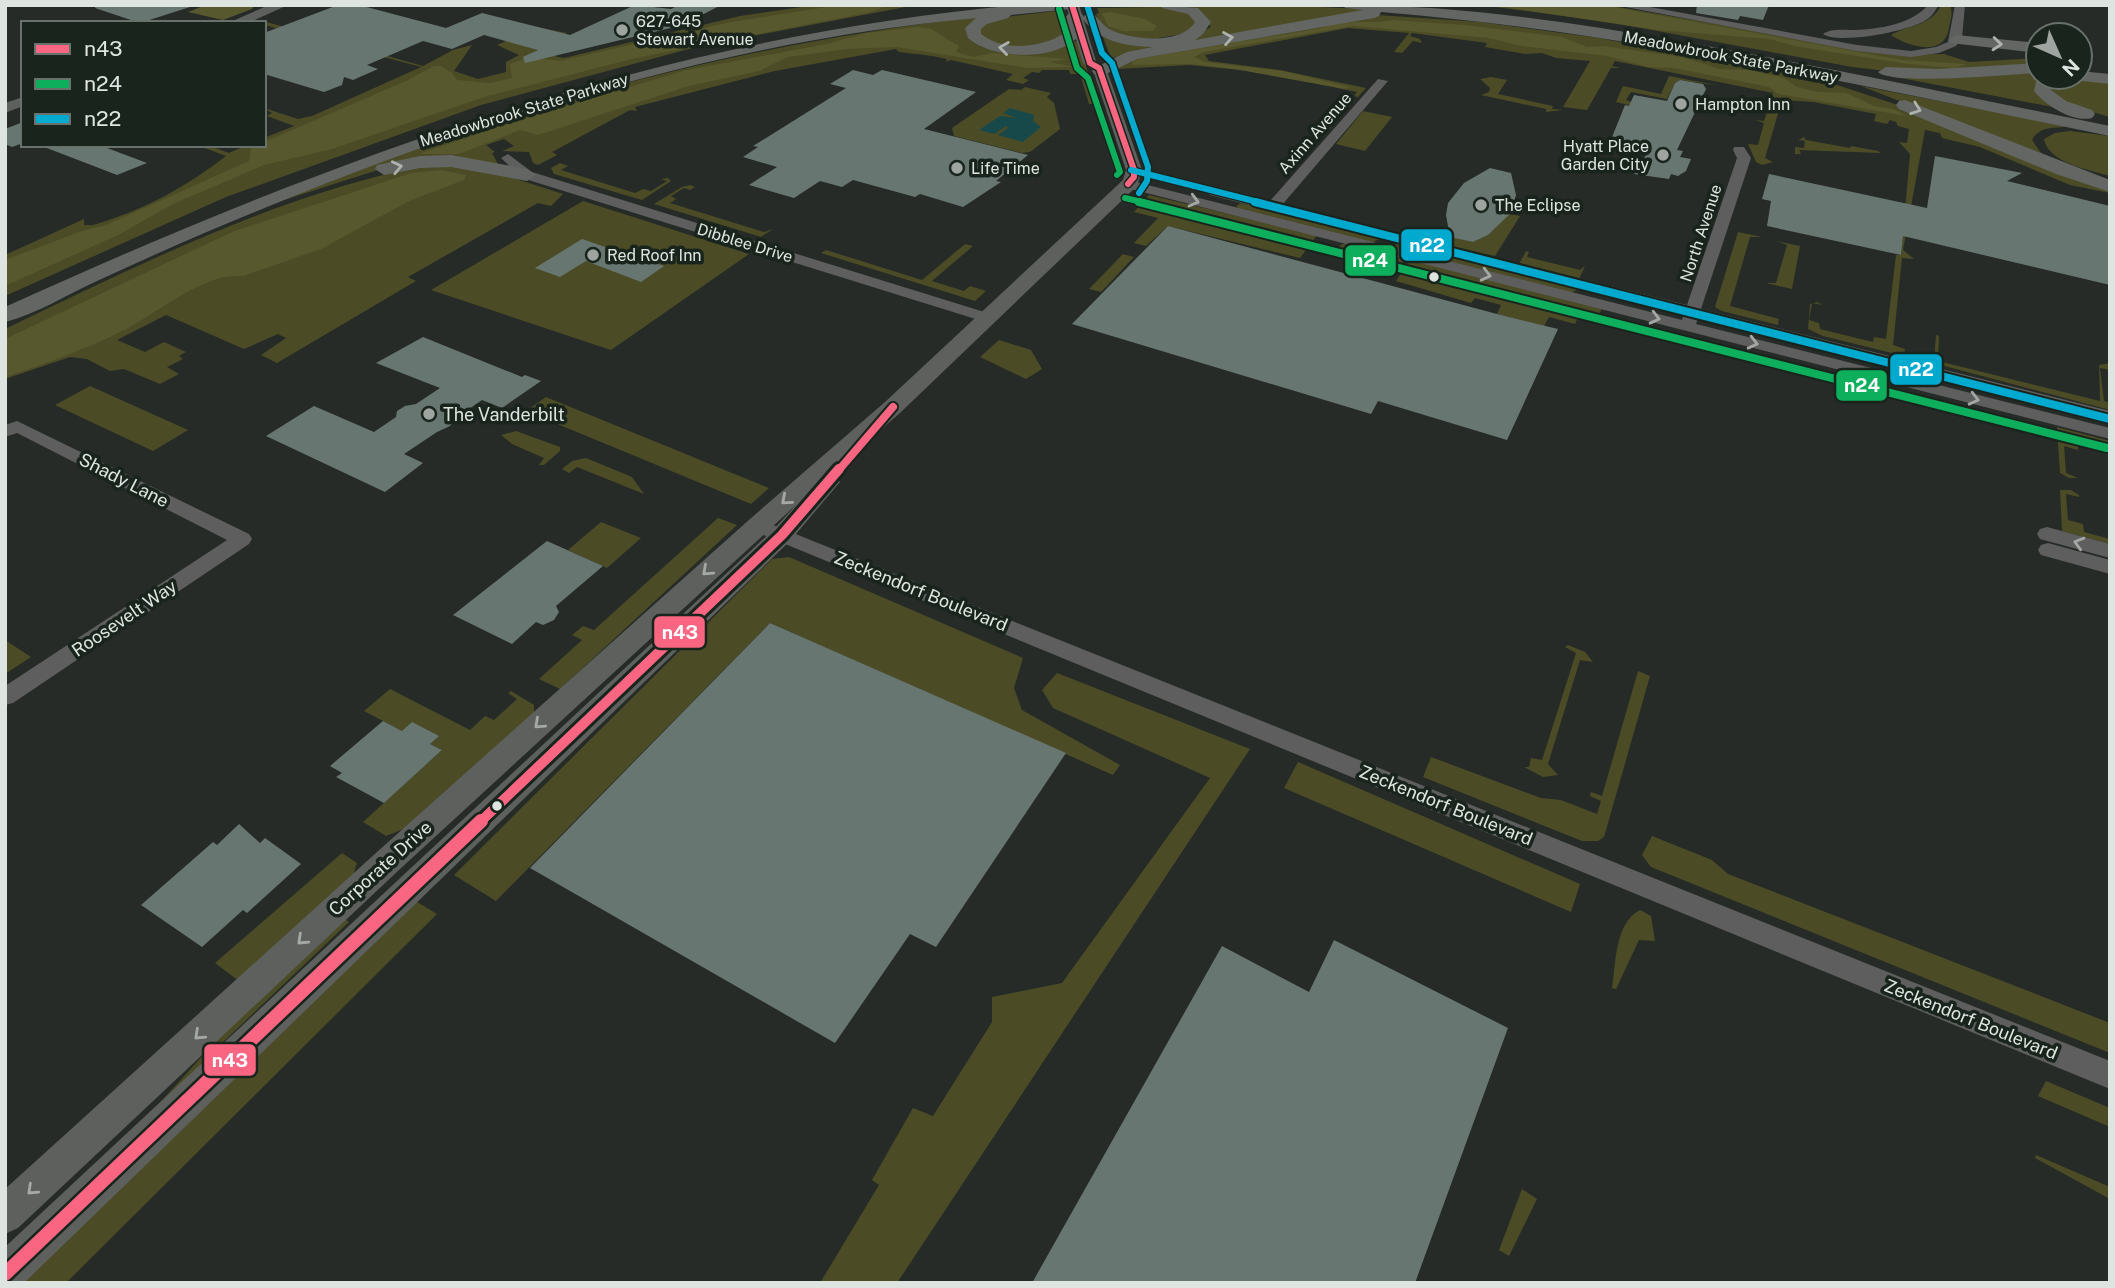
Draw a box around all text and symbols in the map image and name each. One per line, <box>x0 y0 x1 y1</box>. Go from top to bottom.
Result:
place label: 627-645 Stewart Avenue <box>636 12 754 49</box>
legend <box>21 21 266 147</box>
north arrow <box>2024 21 2094 91</box>
marker: 627-645 Stewart Avenue <box>614 22 630 38</box>
street label: Meadowbrook State Parkway <box>1623 27 1840 87</box>
one-way arrow <box>1222 31 1234 46</box>
text: n43 <box>84 36 123 61</box>
one-way arrow <box>1992 36 2003 51</box>
one-way arrow <box>998 41 1009 56</box>
text: N <box>2058 55 2084 81</box>
street label: Meadowbrook State Parkway <box>417 69 631 151</box>
text: n24 <box>84 71 122 96</box>
street label: Axinn Avenue <box>1275 88 1355 178</box>
place label: Hampton Inn <box>1695 95 1790 114</box>
marker: Hampton Inn <box>1673 96 1689 112</box>
one-way arrow <box>1910 101 1922 115</box>
text: n22 <box>84 106 121 131</box>
place label: Hyatt Place Garden City <box>1561 137 1649 174</box>
marker: Hyatt Place Garden City <box>1655 147 1671 163</box>
place label: Life Time <box>971 159 1040 178</box>
one-way arrow <box>390 160 402 175</box>
marker: Life Time <box>949 160 965 176</box>
street label: North Avenue <box>1676 182 1726 284</box>
one-way arrow <box>1188 193 1200 207</box>
place label: The Eclipse <box>1495 196 1580 215</box>
marker: The Eclipse <box>1473 197 1489 213</box>
street label: Dibblee Drive <box>695 219 795 267</box>
line badge: n22 <box>1400 228 1453 262</box>
text: n22 <box>1409 234 1445 256</box>
line badge: n24 <box>1344 244 1397 277</box>
place label: Red Roof Inn <box>607 246 702 265</box>
marker: Red Roof Inn <box>585 247 601 263</box>
text: n24 <box>1352 249 1388 271</box>
one-way arrow <box>1480 267 1492 281</box>
unlabelled marker <box>1427 270 1441 284</box>
one-way arrow <box>1649 310 1661 324</box>
one-way arrow <box>1747 335 1759 349</box>
line badge: n22 <box>1889 353 1943 386</box>
text: n22 <box>1898 358 1934 380</box>
line badge: n24 <box>1835 369 1888 402</box>
text: n24 <box>1844 374 1880 396</box>
one-way arrow <box>1968 391 1980 405</box>
place label: The Vanderbilt <box>443 404 565 425</box>
marker: The Vanderbilt <box>421 406 437 422</box>
street label: Shady Lane <box>76 448 172 512</box>
one-way arrow <box>781 492 794 504</box>
one-way arrow <box>2073 536 2085 551</box>
street label: Zeckendorf Boulevard <box>831 547 1011 635</box>
one-way arrow <box>702 563 715 575</box>
street label: Roosevelt Way <box>68 575 181 661</box>
line badge: n43 <box>653 615 706 649</box>
text: n43 <box>662 621 698 643</box>
one-way arrow <box>534 716 547 728</box>
street label: Zeckendorf Boulevard <box>1356 761 1536 849</box>
unlabelled marker <box>490 799 504 813</box>
street label: Corporate Drive <box>324 816 436 920</box>
one-way arrow <box>297 932 310 944</box>
street label: Zeckendorf Boulevard <box>1881 975 2061 1063</box>
one-way arrow <box>194 1027 207 1040</box>
line badge: n43 <box>203 1043 257 1077</box>
text: n43 <box>212 1049 248 1071</box>
one-way arrow <box>27 1182 40 1194</box>

